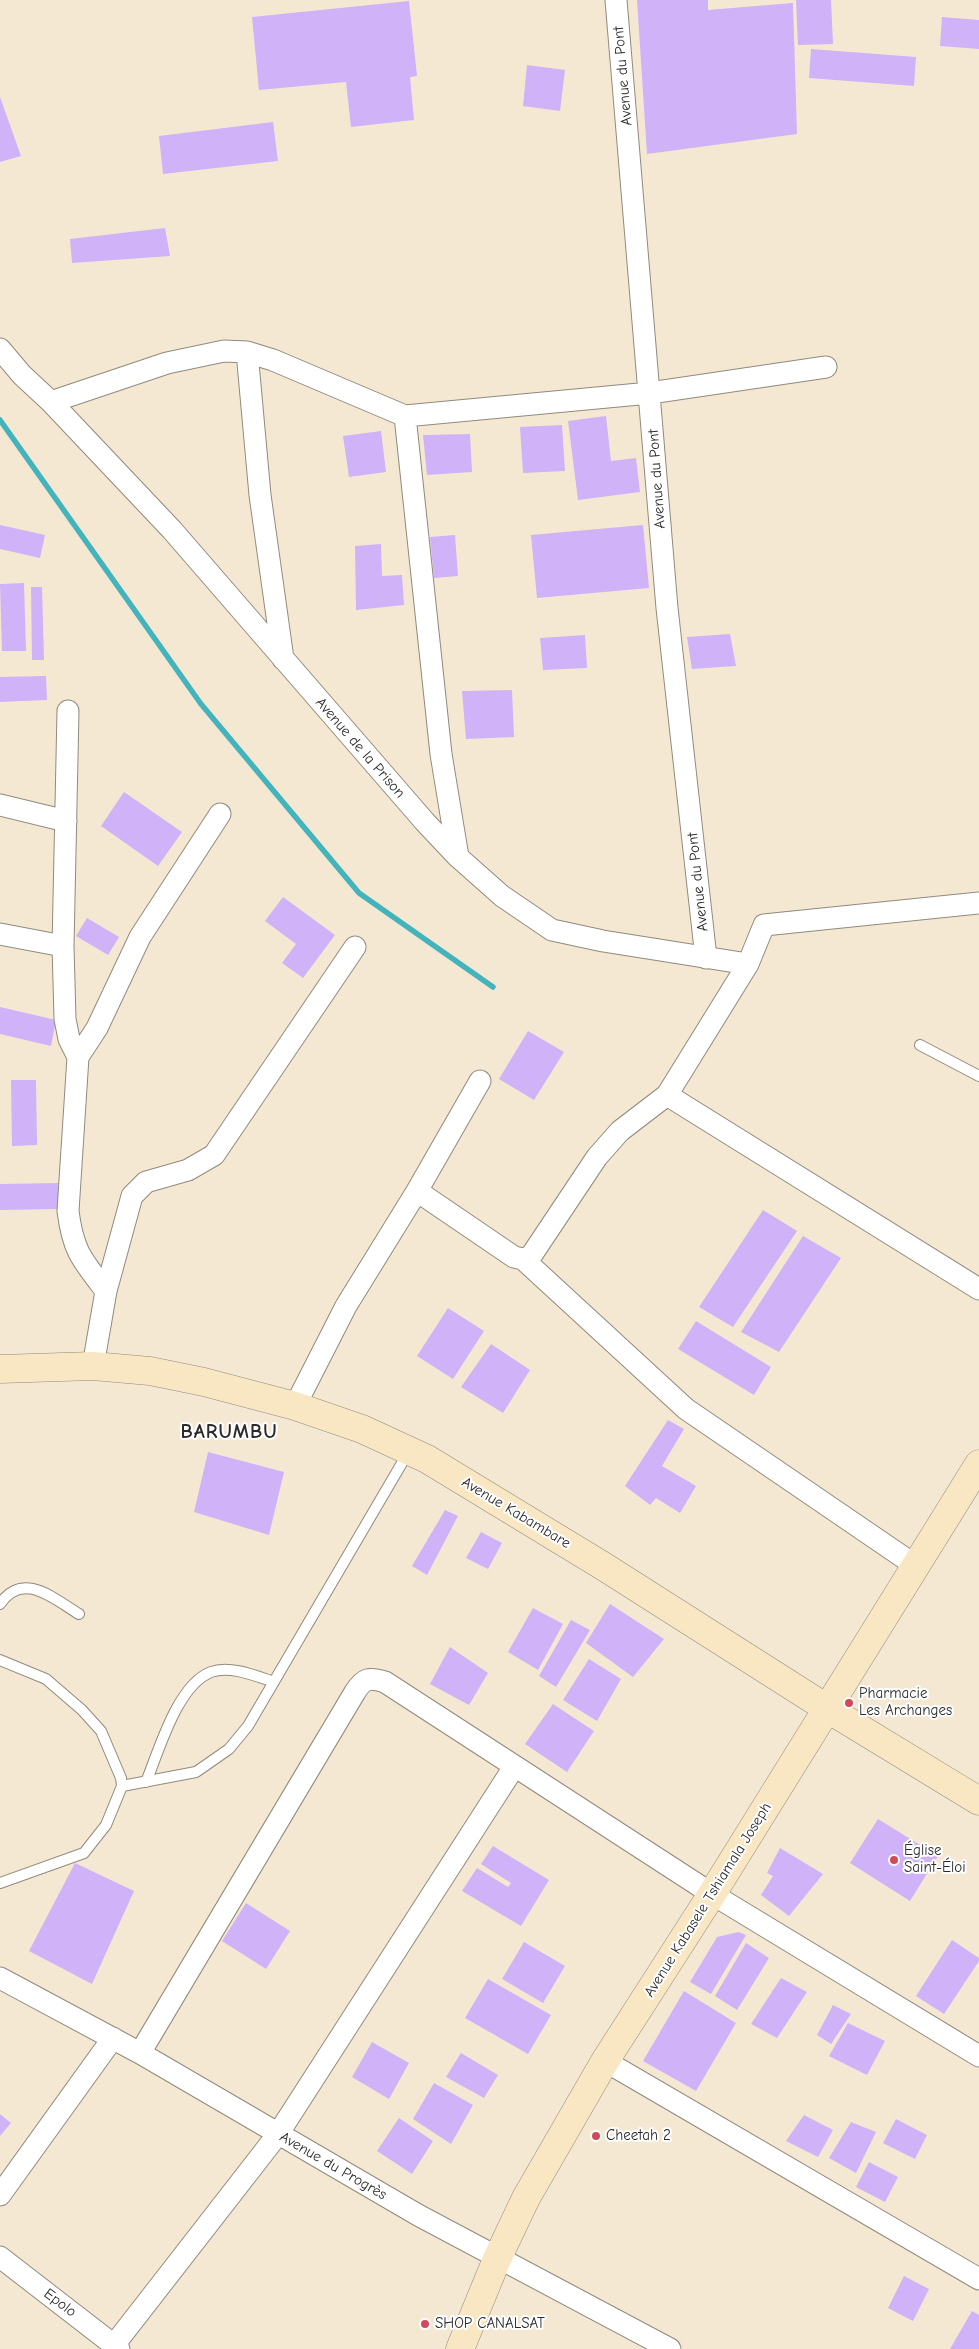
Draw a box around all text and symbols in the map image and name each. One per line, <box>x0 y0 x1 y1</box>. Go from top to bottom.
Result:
street label: Avenue du Pont <box>610 26 636 126</box>
street label: Avenue du Pont <box>645 429 669 529</box>
street label: Avenue de la Prison <box>311 694 409 802</box>
street label: Avenue du Pont <box>684 832 712 932</box>
district label: BARUMBU <box>180 1420 278 1444</box>
street label: Avenue Kabambare <box>458 1473 574 1553</box>
place label: Pharmacie Les Archanges <box>859 1685 952 1720</box>
marker: Pharmacie Les Archanges <box>843 1697 855 1709</box>
street label: Avenue Kabasele Tshiamala Joseph <box>641 1799 775 2001</box>
place label: Église Saint-Éloi <box>904 1842 966 1877</box>
marker: Église Saint-Éloi <box>888 1854 900 1866</box>
place label: Cheetah 2 <box>606 2127 671 2145</box>
street label: Avenue du Progrès <box>276 2128 390 2204</box>
marker: Cheetah 2 <box>590 2130 602 2142</box>
street label: Epolo <box>40 2285 80 2321</box>
place label: SHOP CANALSAT <box>435 2315 545 2333</box>
marker: SHOP CANALSAT <box>419 2318 431 2330</box>

